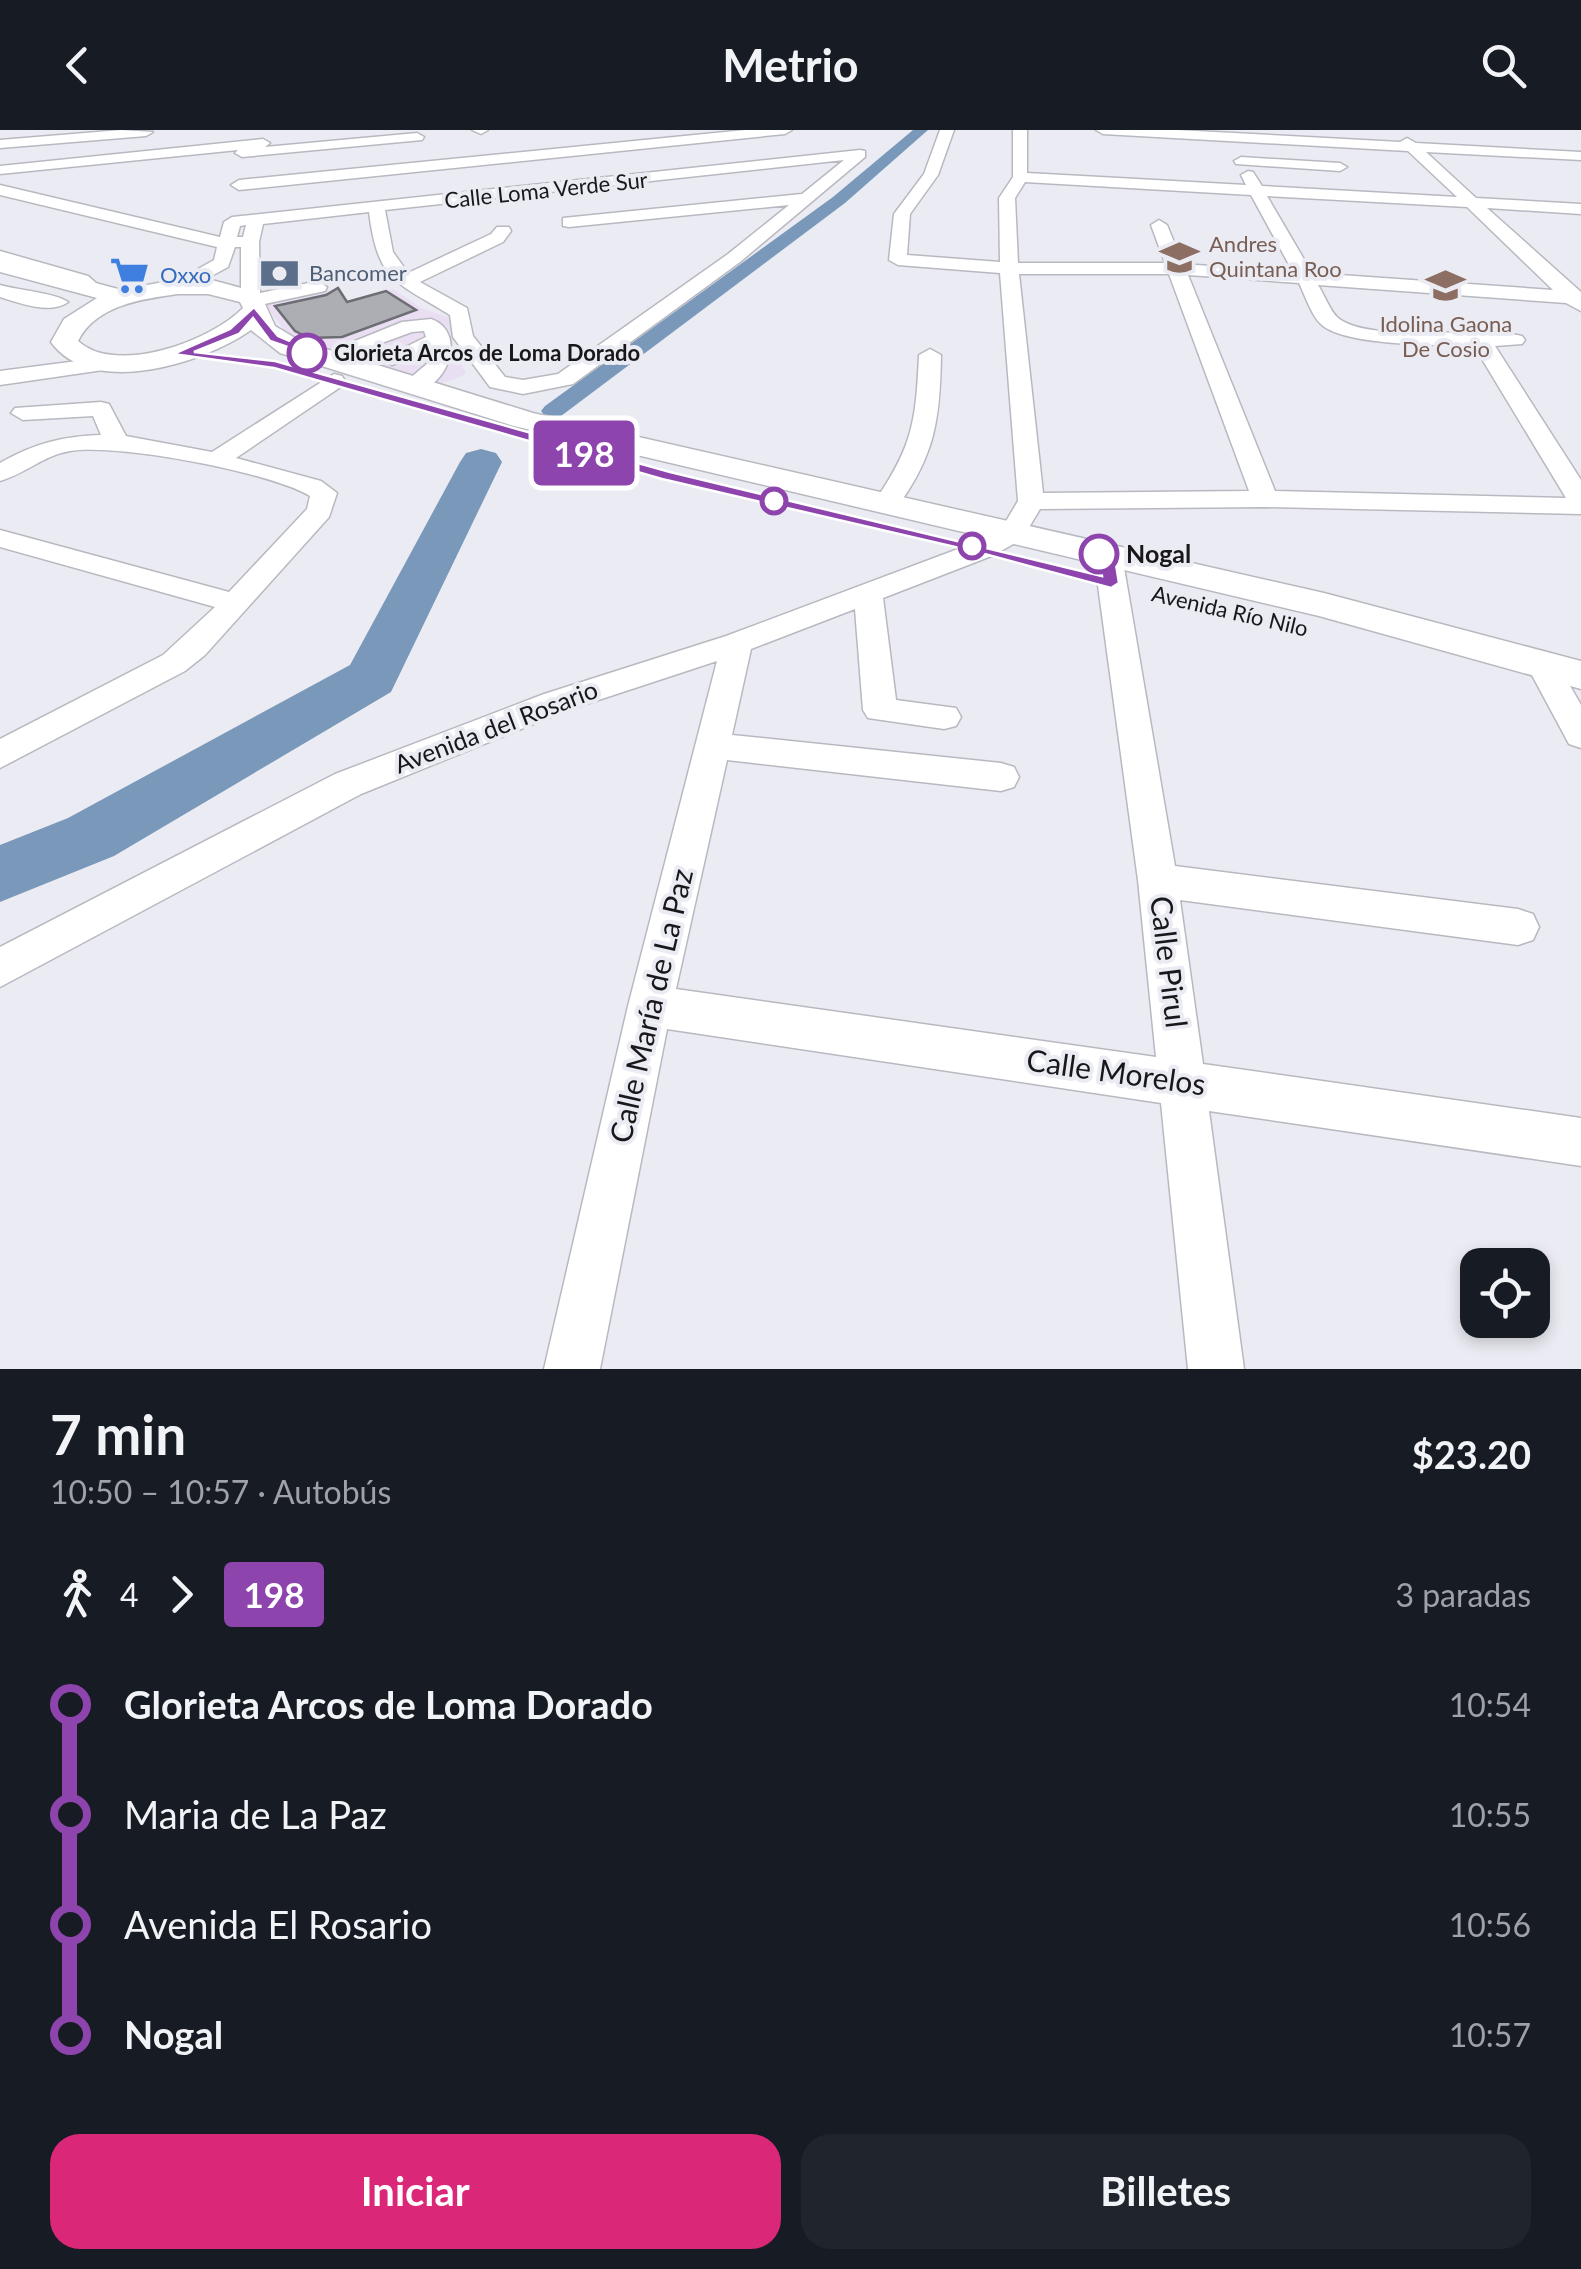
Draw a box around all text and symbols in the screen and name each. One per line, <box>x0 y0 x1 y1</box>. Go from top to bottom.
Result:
icon: back <box>50 38 105 93</box>
text: Metrio <box>722 38 859 92</box>
icon: search <box>1476 38 1531 93</box>
street label: Calle Loma Verde Sur <box>443 165 649 214</box>
place label: Andres Quintana Roo <box>1209 230 1342 282</box>
school or university icon: Andres Quintana Roo <box>1158 236 1200 278</box>
bank icon: Bancomer <box>258 252 300 294</box>
supermarket icon: Oxxo <box>109 254 151 296</box>
place label: Bancomer <box>309 259 407 286</box>
place label: Oxxo <box>160 261 211 288</box>
school or university icon: Idolina Gaona De Cosio <box>1425 264 1467 306</box>
place label: Idolina Gaona De Cosio <box>1380 310 1512 362</box>
marker: Glorieta Arcos de Loma Dorado <box>288 334 326 372</box>
place label: Glorieta Arcos de Loma Dorado <box>334 339 640 366</box>
line badge: 198 <box>526 420 642 486</box>
text: 198 <box>554 432 614 474</box>
unlabelled marker <box>761 488 787 514</box>
unlabelled marker <box>959 533 985 559</box>
marker: Nogal <box>1080 535 1118 573</box>
place label: Nogal <box>1126 538 1191 568</box>
street label: Avenida Río Nilo <box>1149 579 1311 642</box>
street label: Avenida del Rosario <box>390 673 602 779</box>
street label: Calle María de La Paz <box>601 865 699 1146</box>
street label: Calle Pirul <box>1144 894 1196 1030</box>
street label: Calle Morelos <box>1025 1041 1208 1101</box>
map controls <box>1460 1248 1550 1338</box>
button: locate <box>1460 1248 1550 1338</box>
text: 7 min <box>50 1401 186 1467</box>
text: $23.20 <box>1412 1431 1531 1477</box>
text: 10:50 – 10:57 · Autobús <box>50 1472 391 1511</box>
icon: walk <box>50 1567 105 1622</box>
icon: forward <box>154 1567 209 1622</box>
text: 198 <box>244 1573 304 1615</box>
text: 4 <box>120 1575 139 1614</box>
text: 3 paradas <box>1395 1575 1531 1614</box>
text: Glorieta Arcos de Loma Dorado <box>124 1681 653 1727</box>
text: 10:54 <box>1449 1685 1531 1724</box>
text: Maria de La Paz <box>124 1791 387 1837</box>
text: 10:55 <box>1449 1795 1531 1834</box>
text: Avenida El Rosario <box>124 1901 432 1947</box>
text: 10:56 <box>1449 1905 1531 1944</box>
text: Nogal <box>124 2011 223 2057</box>
text: 10:57 <box>1449 2015 1531 2054</box>
button: Iniciar <box>50 2134 781 2249</box>
button: Billetes <box>801 2134 1531 2249</box>

